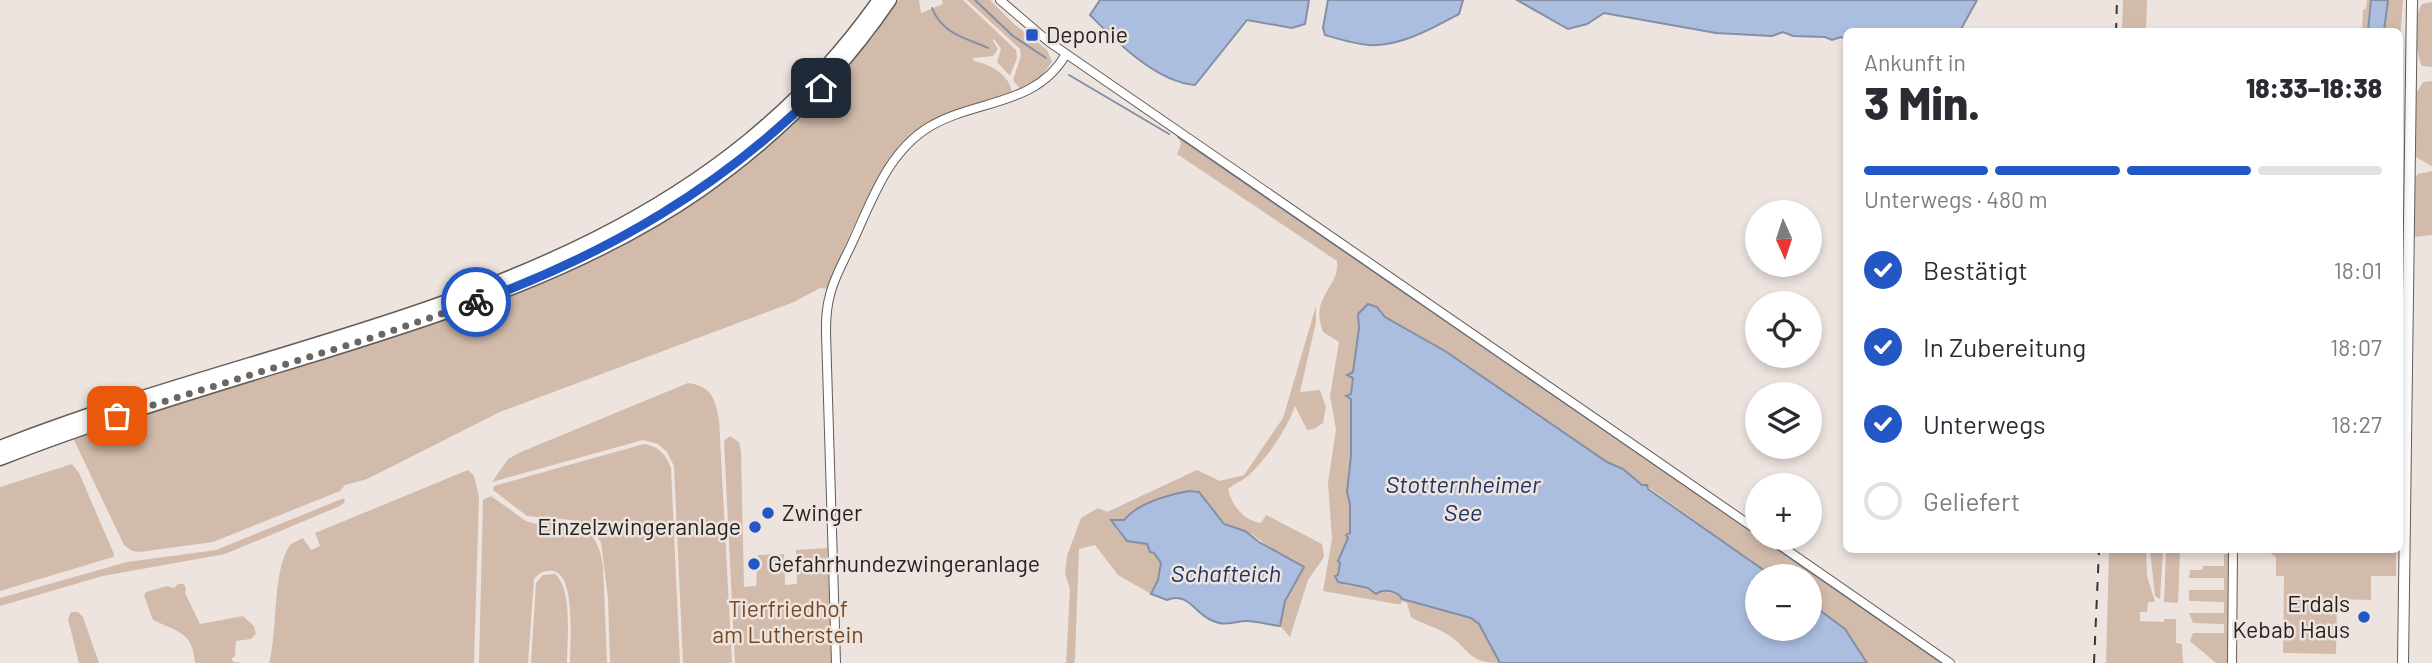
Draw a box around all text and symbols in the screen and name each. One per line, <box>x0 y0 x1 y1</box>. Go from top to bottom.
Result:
place label: Deponie <box>1046 20 1128 48</box>
marker: Deponie <box>1024 27 1040 43</box>
text: Ankunft in <box>1864 48 1966 76</box>
pin <box>791 58 851 118</box>
icon: home <box>802 69 840 107</box>
text: 18:33–18:38 <box>2246 72 2382 103</box>
text: 3 Min. <box>1864 74 1980 129</box>
text: Unterwegs · 480 m <box>1864 185 2048 213</box>
north arrow <box>1745 200 1822 276</box>
map controls <box>1745 200 1822 641</box>
icon: check <box>1864 251 1902 289</box>
text: Bestätigt <box>1923 254 2028 285</box>
text: 18:01 <box>2334 256 2382 284</box>
courier <box>441 267 511 337</box>
icon: bike <box>457 283 495 321</box>
button: locate <box>1745 291 1822 368</box>
icon: check <box>1864 328 1902 366</box>
text: In Zubereitung <box>1923 331 2086 362</box>
text: 18:07 <box>2330 333 2382 361</box>
button: layers <box>1745 382 1822 459</box>
pin <box>87 386 147 446</box>
icon: bag <box>98 397 136 435</box>
icon: check <box>1864 405 1902 443</box>
text: Unterwegs <box>1923 408 2045 439</box>
text: 18:27 <box>2331 410 2382 438</box>
water label: Stotternheimer See <box>1386 469 1542 526</box>
button: + <box>1745 473 1822 550</box>
text: Geliefert <box>1923 485 2020 516</box>
place label: Zwinger <box>782 498 863 526</box>
marker: Zwinger <box>760 505 776 521</box>
place label: Einzelzwingeranlage <box>537 512 741 540</box>
marker: Einzelzwingeranlage <box>747 519 763 535</box>
place label: Gefahrhundezwingeranlage <box>768 549 1040 577</box>
marker: Gefahrhundezwingeranlage <box>746 556 762 572</box>
water label: Schafteich <box>1171 558 1281 587</box>
button: − <box>1745 564 1822 641</box>
place label: Erdals Kebab Haus <box>2232 589 2350 643</box>
park label: Tierfriedhof am Lutherstein <box>712 594 864 648</box>
marker: Erdals Kebab Haus <box>2356 609 2372 625</box>

